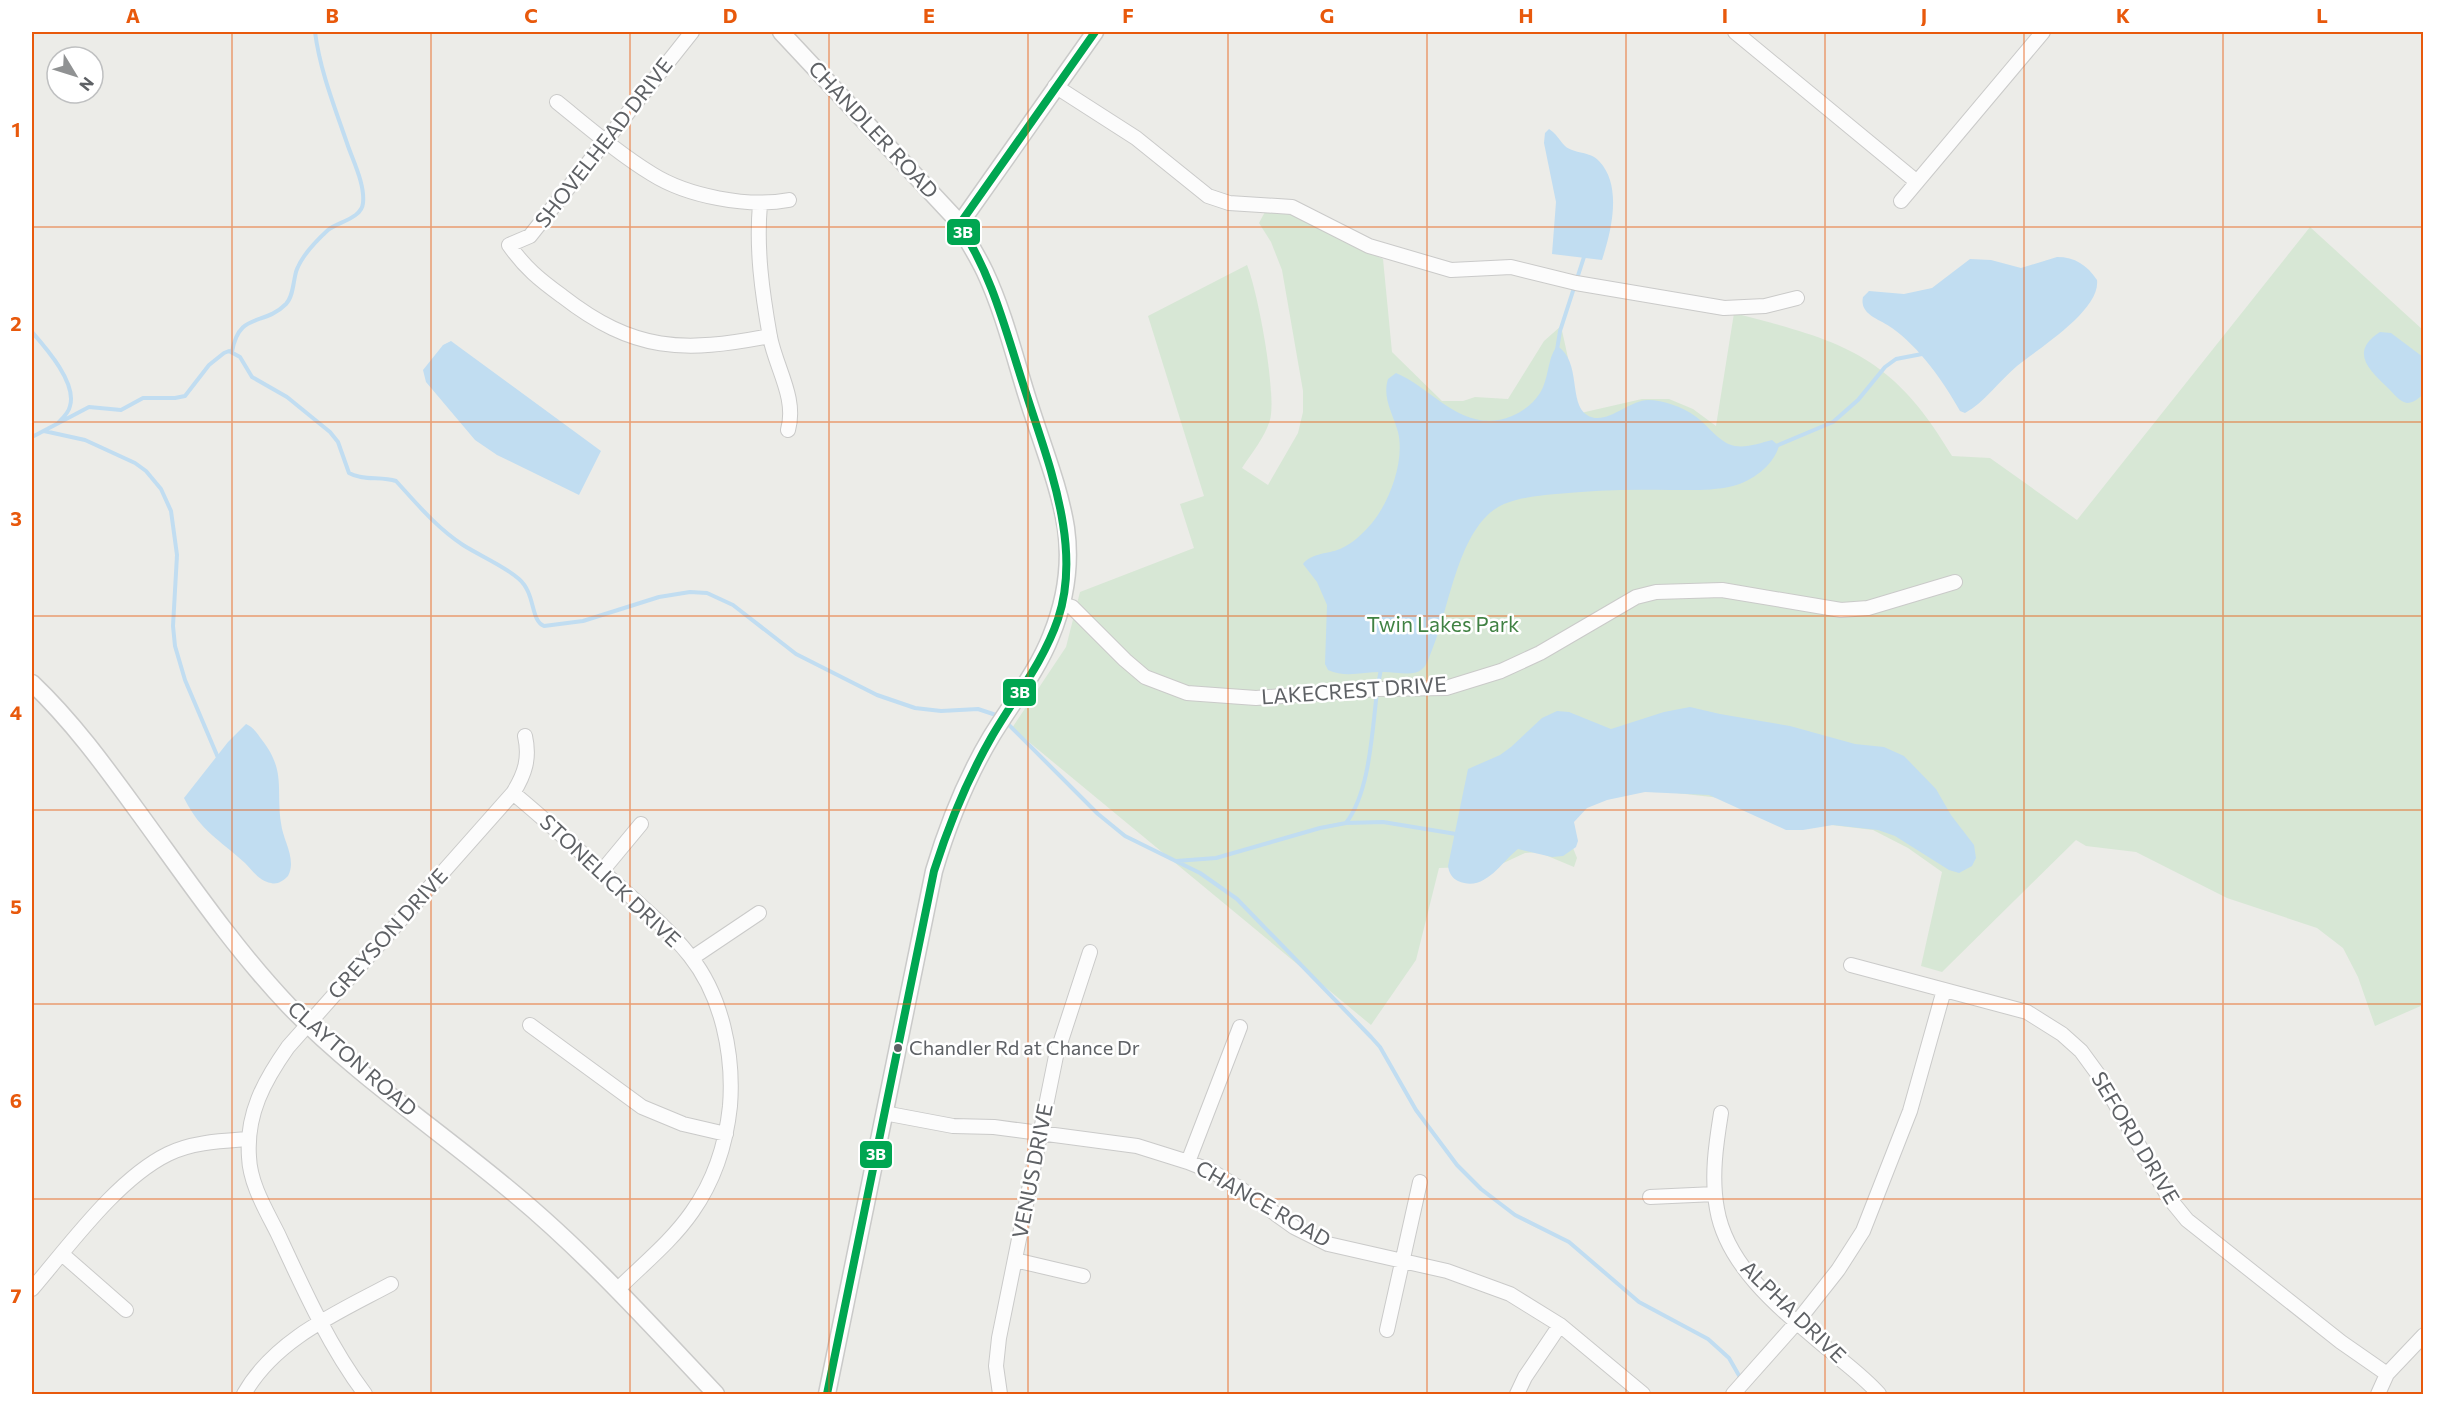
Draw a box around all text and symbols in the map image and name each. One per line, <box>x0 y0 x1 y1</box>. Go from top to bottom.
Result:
text: A <box>126 3 140 27</box>
text: B <box>325 3 339 27</box>
text: C <box>524 3 538 27</box>
text: D <box>723 3 737 27</box>
text: E <box>923 3 935 27</box>
text: F <box>1122 3 1134 27</box>
text: G <box>1320 3 1334 27</box>
text: H <box>1519 3 1534 27</box>
text: I <box>1722 3 1728 27</box>
text: J <box>1921 3 1927 27</box>
text: K <box>2116 3 2130 27</box>
text: L <box>2316 3 2328 27</box>
north arrow <box>45 45 105 105</box>
street label: SHOVELHEAD DRIVE <box>529 52 677 232</box>
street label: CHANDLER ROAD <box>804 55 944 203</box>
text: N <box>76 74 98 95</box>
text: 1 <box>11 117 21 141</box>
line badge: 3B <box>946 218 981 246</box>
text: 3B <box>953 222 973 241</box>
text: 2 <box>10 311 22 335</box>
text: 3 <box>10 506 22 530</box>
park label: Twin Lakes Park <box>1367 611 1519 636</box>
street label: LAKECREST DRIVE <box>1260 671 1447 708</box>
line badge: 3B <box>1002 678 1037 707</box>
text: 3B <box>1010 682 1030 701</box>
text: 4 <box>10 700 22 724</box>
street label: STONELICK DRIVE <box>536 808 686 951</box>
street label: GREYSON DRIVE <box>322 863 452 1003</box>
text: 5 <box>10 894 22 918</box>
street label: CLAYTON ROAD <box>283 995 423 1121</box>
place label: Chandler Rd at Chance Dr <box>909 1035 1140 1059</box>
marker: Chandler Rd at Chance Dr <box>892 1042 904 1054</box>
street label: SEFORD DRIVE <box>2087 1067 2186 1208</box>
text: 6 <box>10 1088 22 1112</box>
street label: VENUS DRIVE <box>1006 1101 1057 1240</box>
line badge: 3B <box>859 1140 893 1169</box>
text: 3B <box>866 1144 886 1163</box>
street label: CHANCE ROAD <box>1192 1154 1336 1251</box>
street label: ALPHA DRIVE <box>1736 1255 1852 1367</box>
text: 7 <box>11 1283 22 1307</box>

